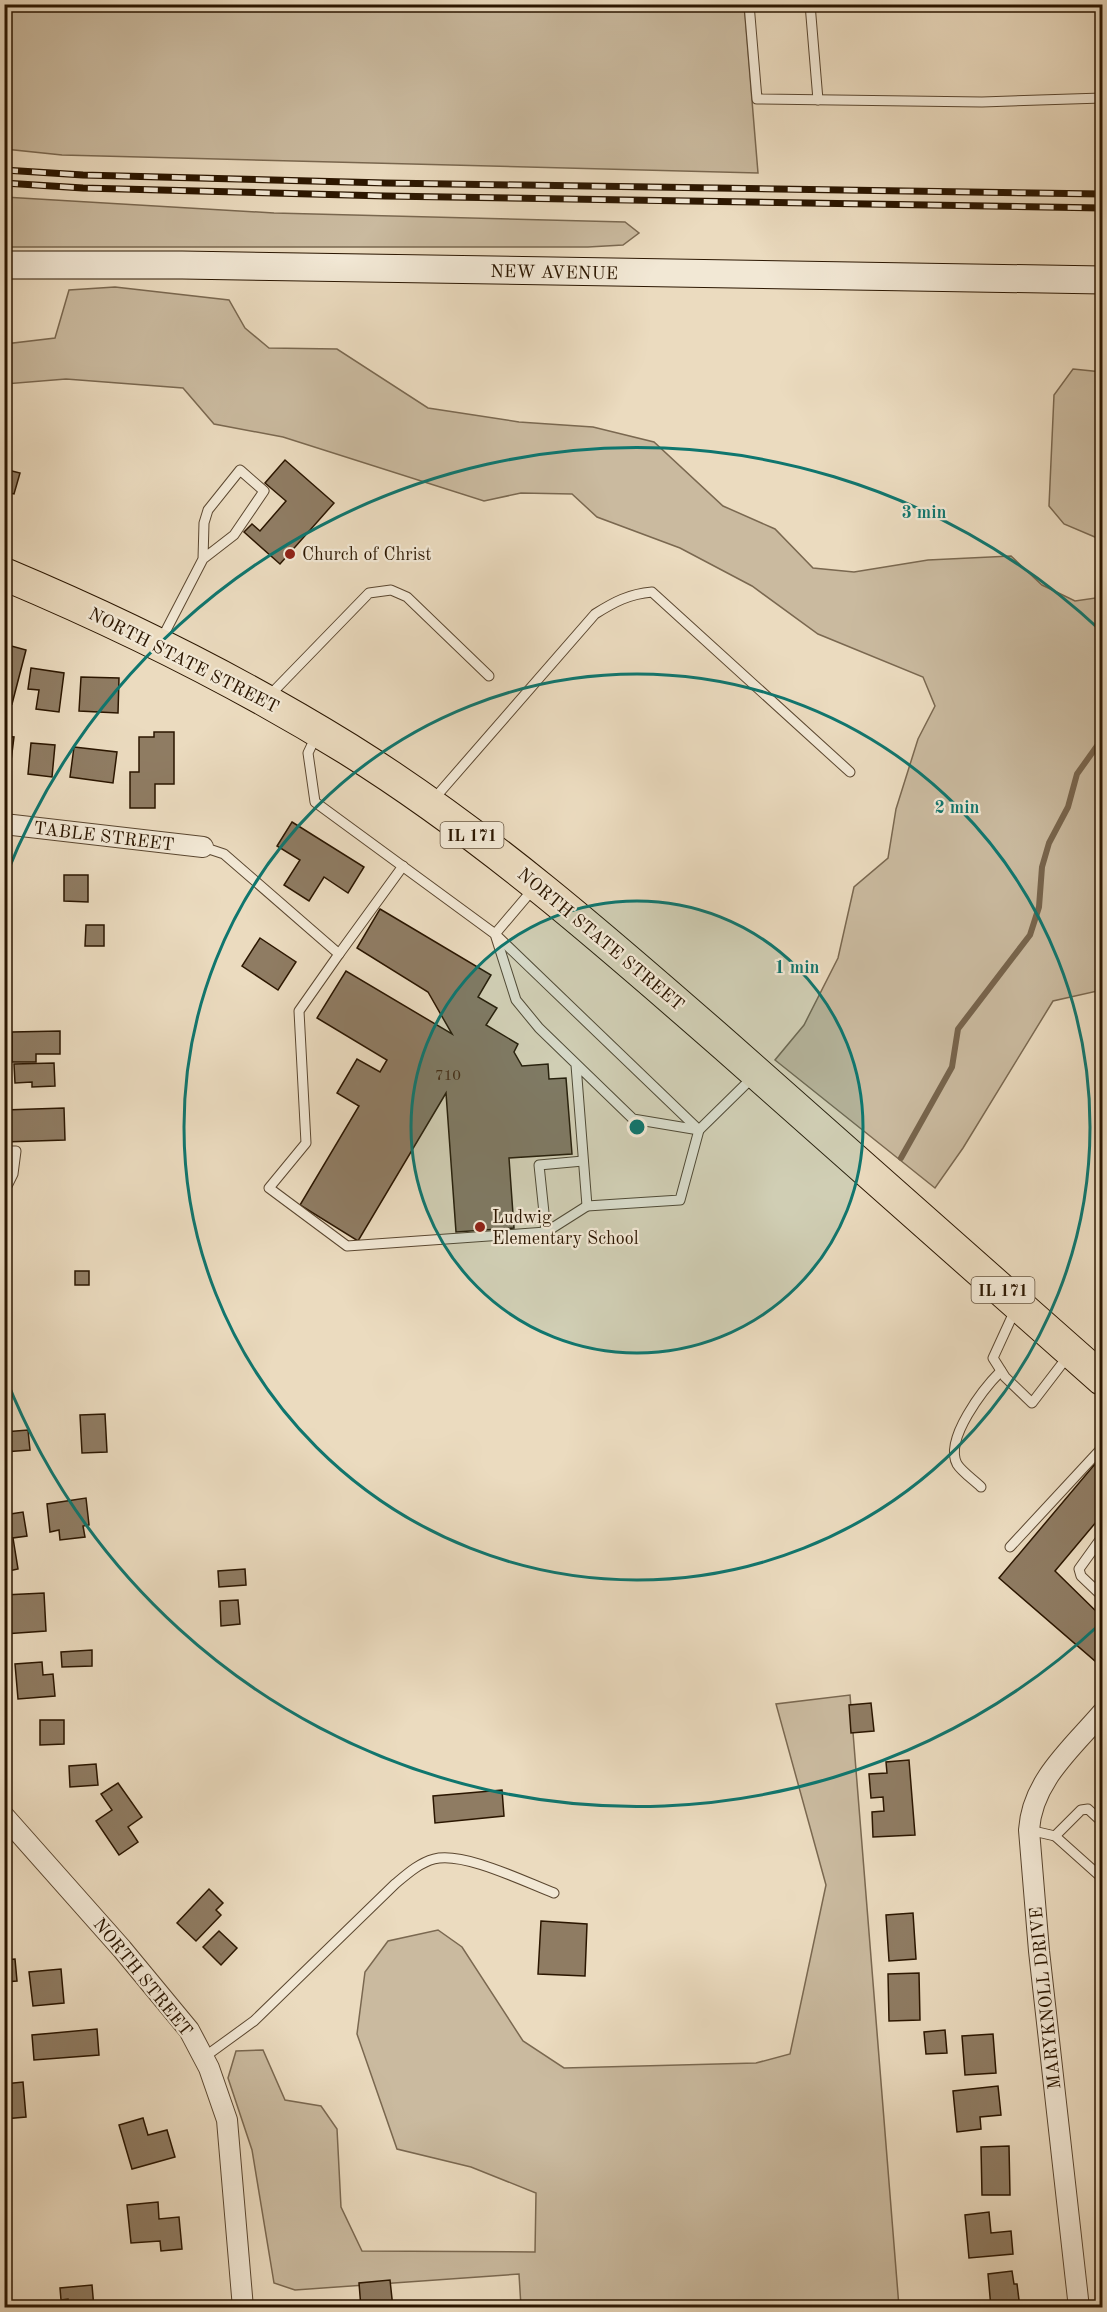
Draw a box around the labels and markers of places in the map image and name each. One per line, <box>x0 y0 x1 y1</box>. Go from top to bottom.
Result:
place label: Church of Christ <box>302 546 432 564</box>
marker: Church of Christ <box>283 547 297 561</box>
centre of rings <box>627 1117 647 1137</box>
place label: Ludwig Elementary School <box>492 1209 639 1248</box>
marker: Ludwig Elementary School <box>473 1220 487 1234</box>

